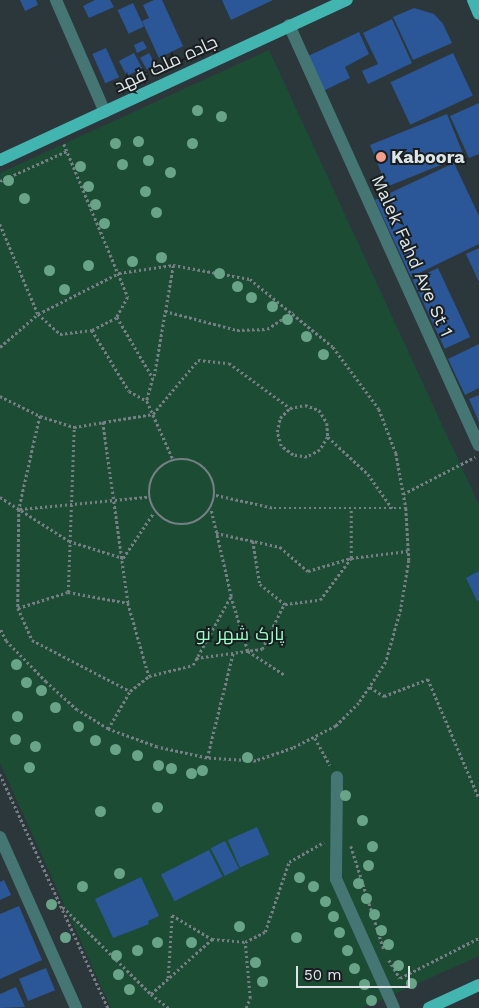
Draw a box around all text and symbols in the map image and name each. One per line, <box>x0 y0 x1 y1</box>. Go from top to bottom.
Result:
street label: جاده ملک فهد <box>111 31 221 97</box>
place label: Kaboora <box>391 146 465 168</box>
marker: Kaboora <box>375 151 387 163</box>
street label: Malek Fahd Ave St 1 <box>366 171 458 341</box>
park label: پارک شهر نو <box>196 623 284 645</box>
scale bar <box>299 956 413 988</box>
text: 50 m <box>304 966 341 984</box>

